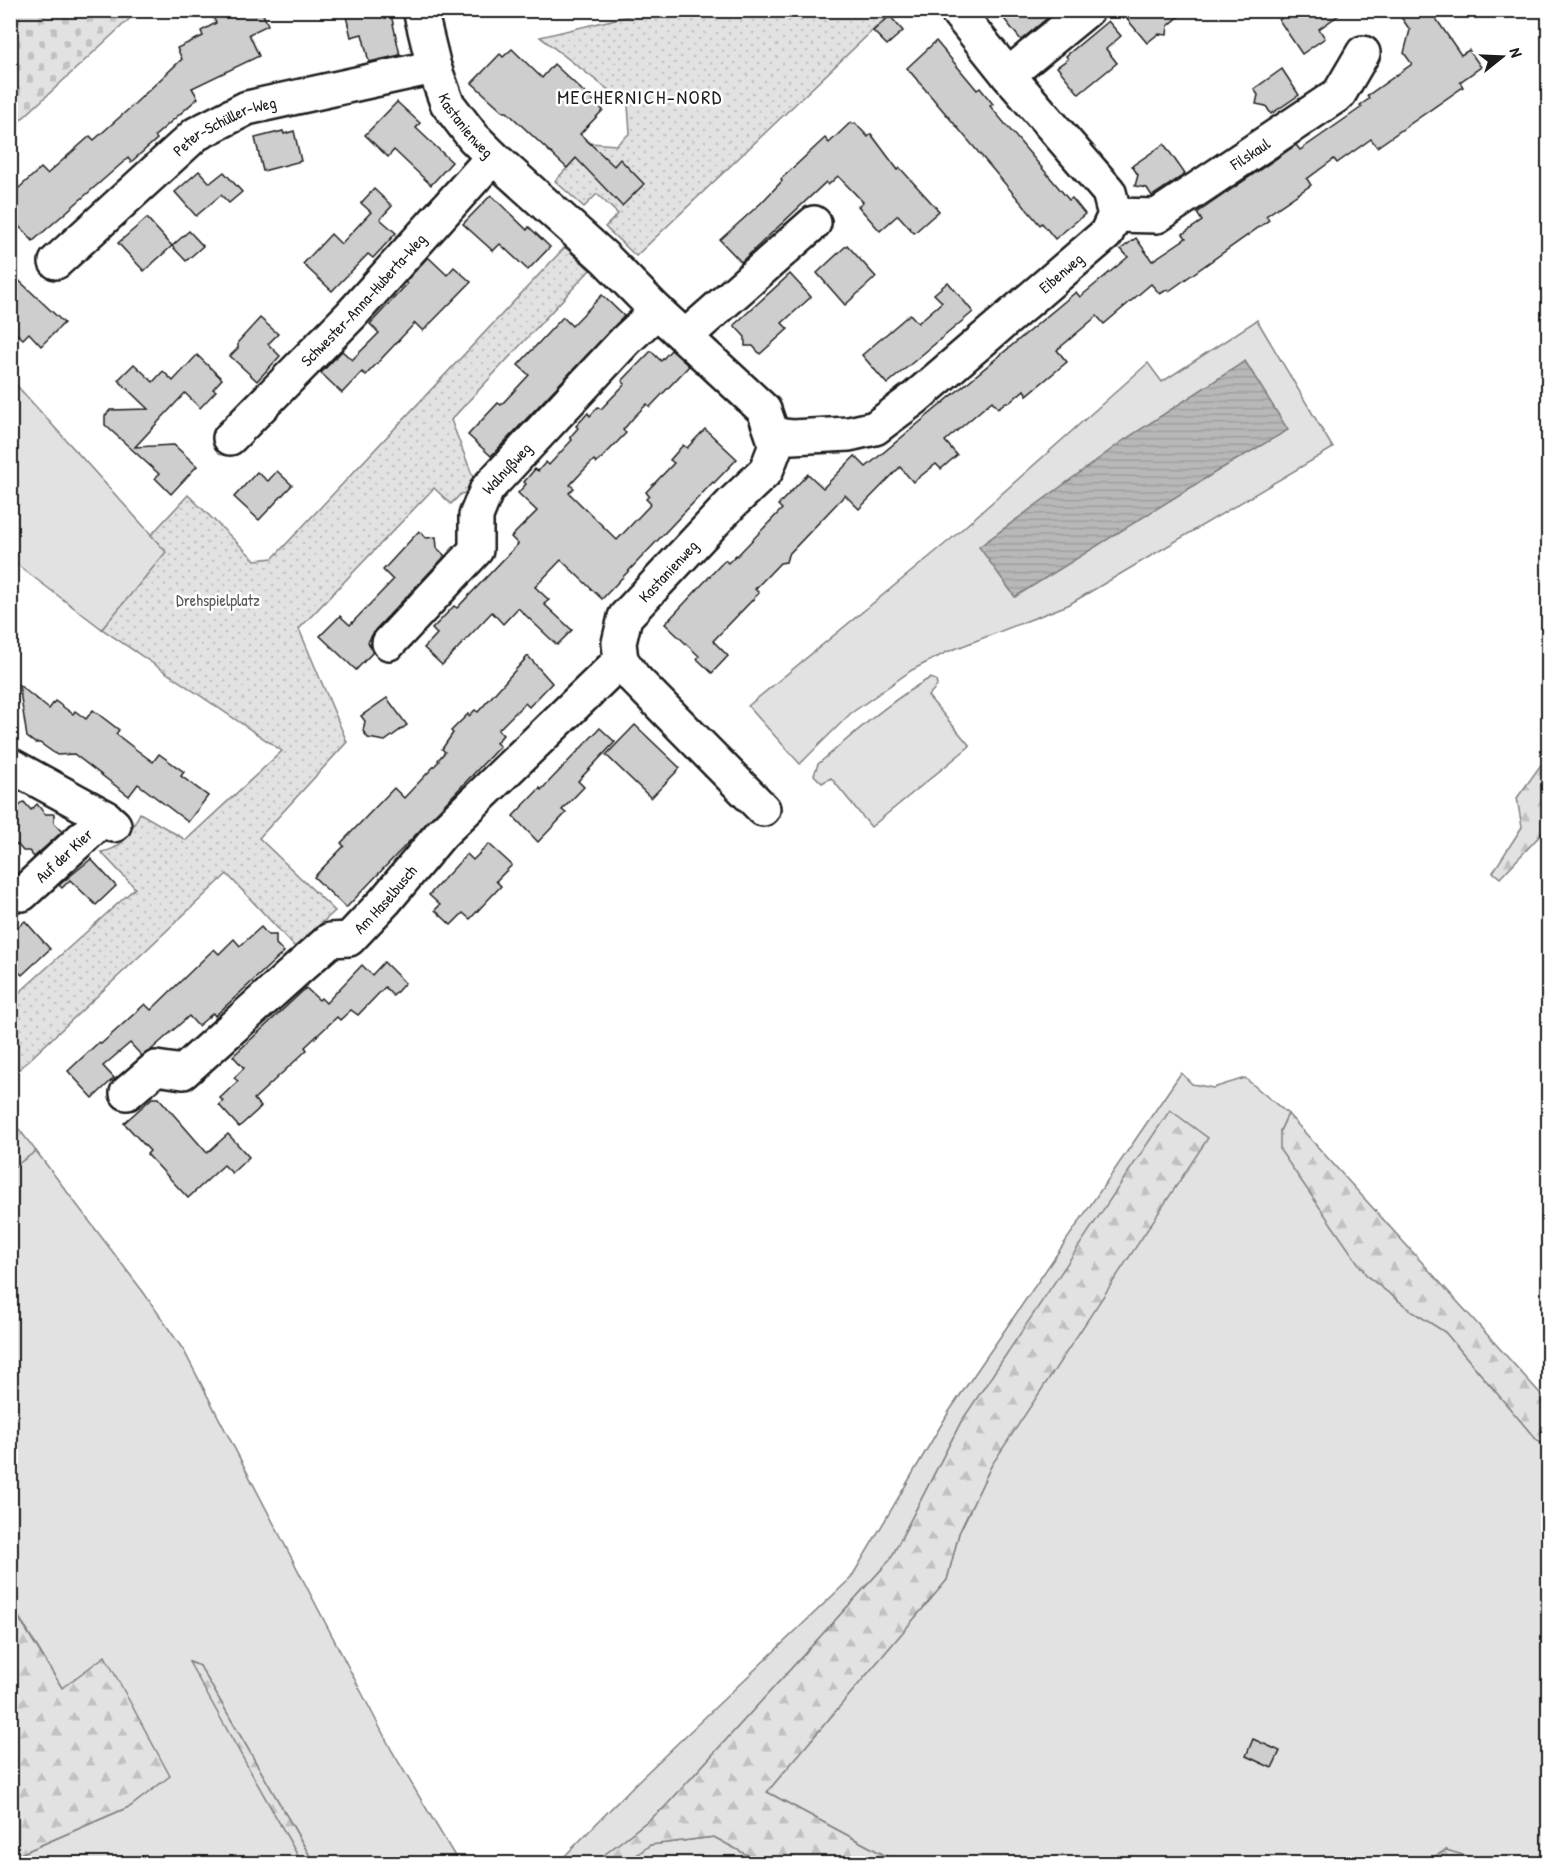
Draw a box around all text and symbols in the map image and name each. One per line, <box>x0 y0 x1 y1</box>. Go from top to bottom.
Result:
north arrow <box>1472 27 1532 87</box>
text: N <box>1504 45 1528 60</box>
district label: MECHERNICH-NORD <box>557 83 723 110</box>
street label: Kastanienweg <box>433 90 499 163</box>
street label: Peter-Schüller-Weg <box>168 91 278 161</box>
street label: Filskaul <box>1225 132 1275 175</box>
street label: Schwester-Anna-Huberta-Weg <box>296 228 431 371</box>
street label: Eibenweg <box>1034 248 1088 298</box>
street label: Walnußweg <box>477 437 536 499</box>
street label: Kastanienweg <box>633 535 703 607</box>
park label: Drehspielplatz <box>176 589 260 611</box>
street label: Auf der Kier <box>30 823 97 887</box>
street label: Am Haselbusch <box>349 860 422 938</box>

